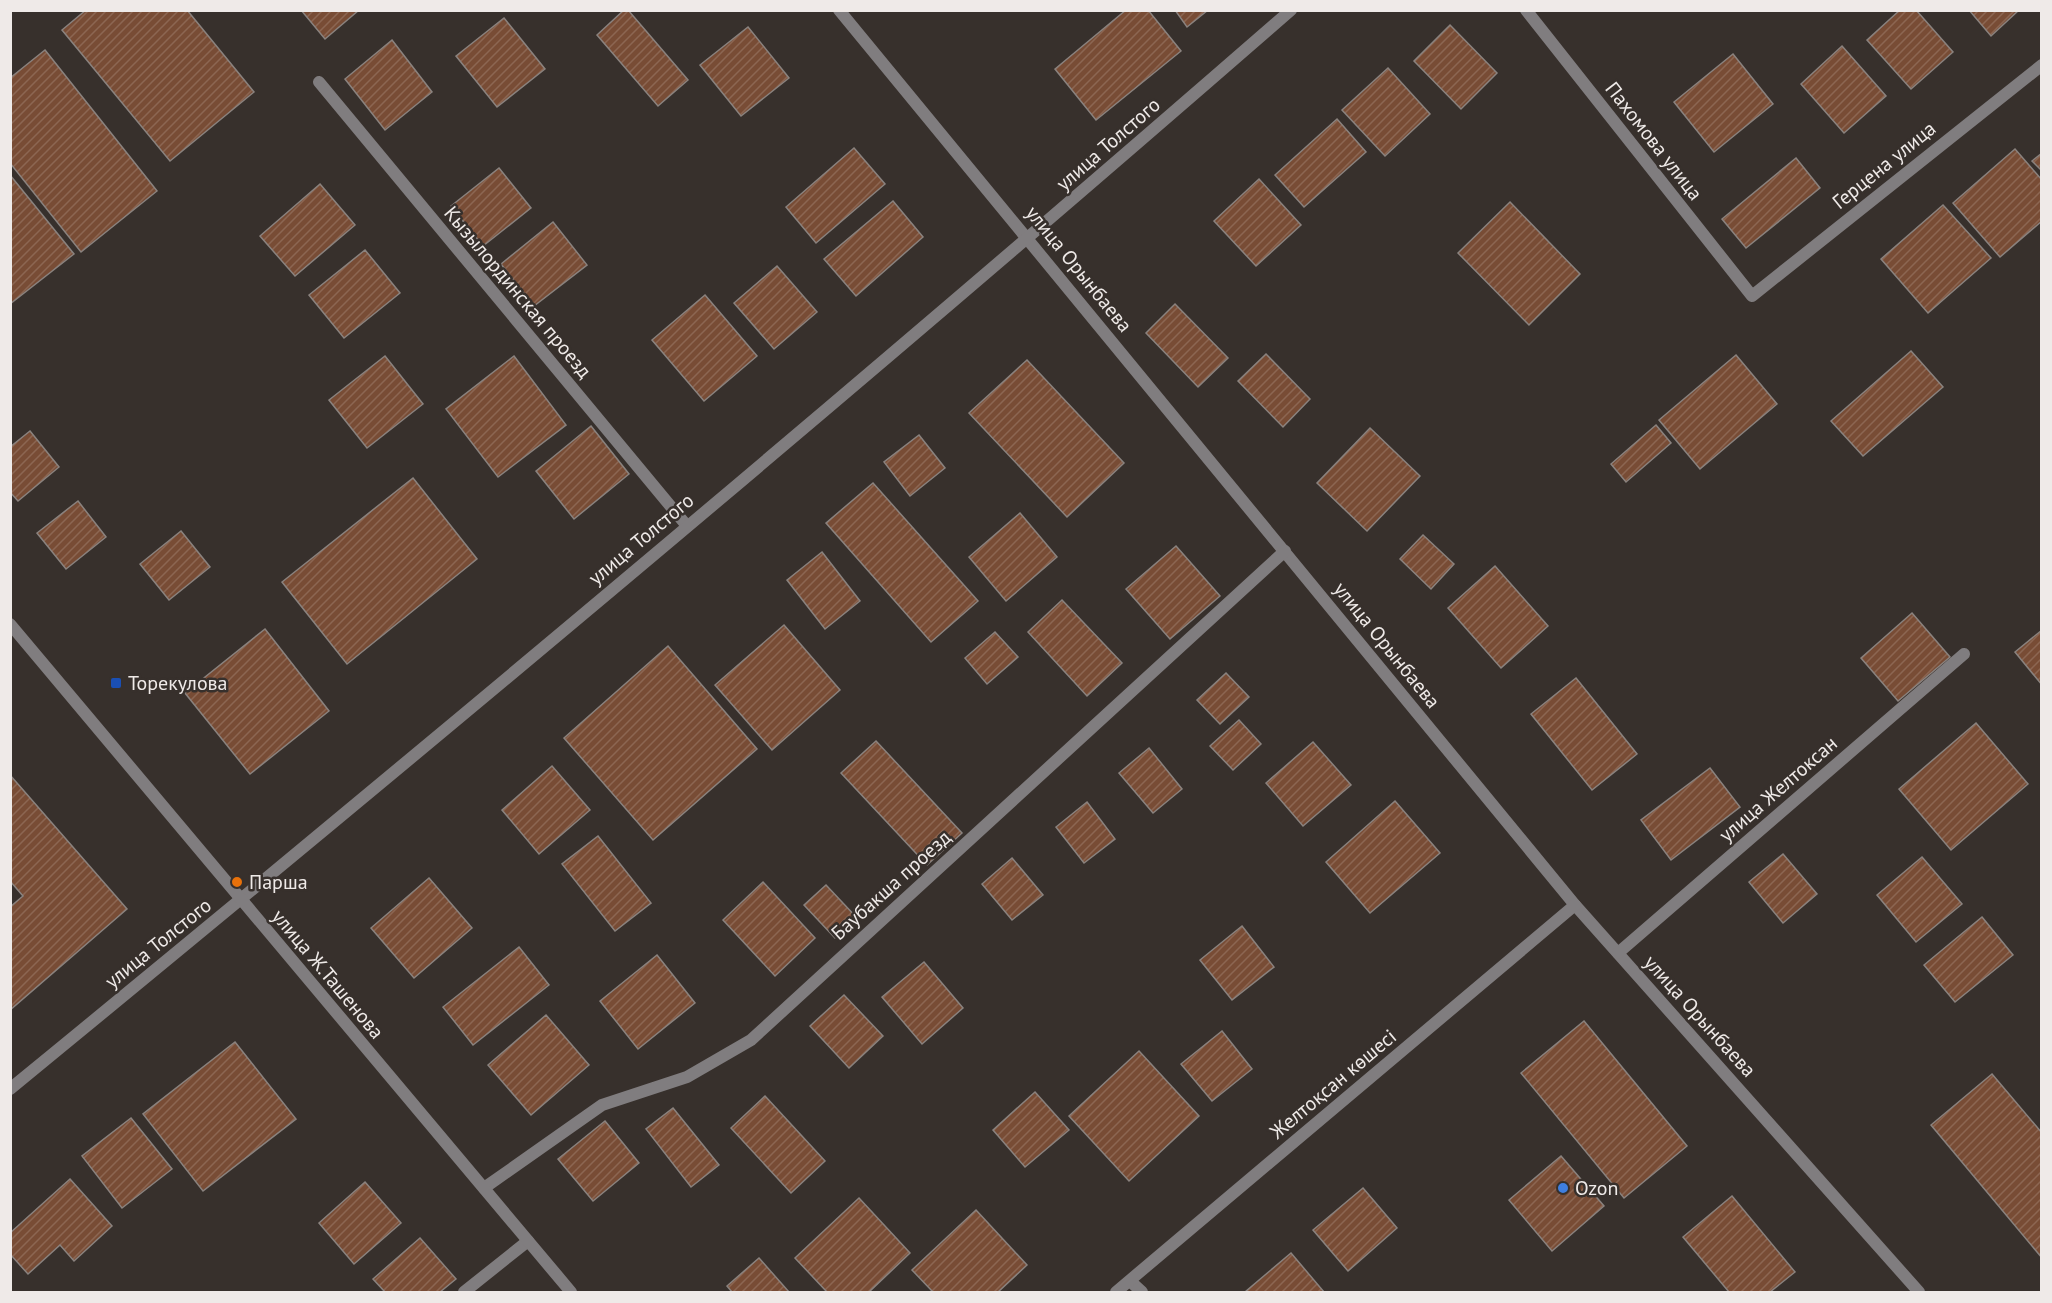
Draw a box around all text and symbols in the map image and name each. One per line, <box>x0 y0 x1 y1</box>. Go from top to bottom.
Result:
street label: Пахомова улица <box>1600 76 1708 206</box>
street label: улица Толстого <box>1051 92 1165 196</box>
street label: Герцена улица <box>1827 115 1941 215</box>
street label: улица Орынбаева <box>1020 200 1138 338</box>
street label: Кызылординская проезд <box>438 201 598 384</box>
street label: улица Толстого <box>583 487 699 591</box>
street label: улица Орынбаева <box>1328 576 1446 714</box>
place label: Торекулова <box>128 670 228 696</box>
marker: Торекулова <box>109 676 123 690</box>
street label: улица Желтоксан <box>1713 730 1843 848</box>
street label: Баубакша проезд <box>826 824 956 946</box>
place label: Парша <box>249 869 308 895</box>
marker: Парша <box>230 875 244 889</box>
street label: улица Толстого <box>99 892 217 994</box>
street label: улица Ж.Ташенова <box>266 904 390 1044</box>
street label: улица Орынбаева <box>1638 950 1762 1082</box>
street label: Желтоқсан көшесі <box>1263 1023 1402 1145</box>
place label: Ozon <box>1575 1175 1619 1201</box>
marker: Ozon <box>1556 1181 1570 1195</box>

